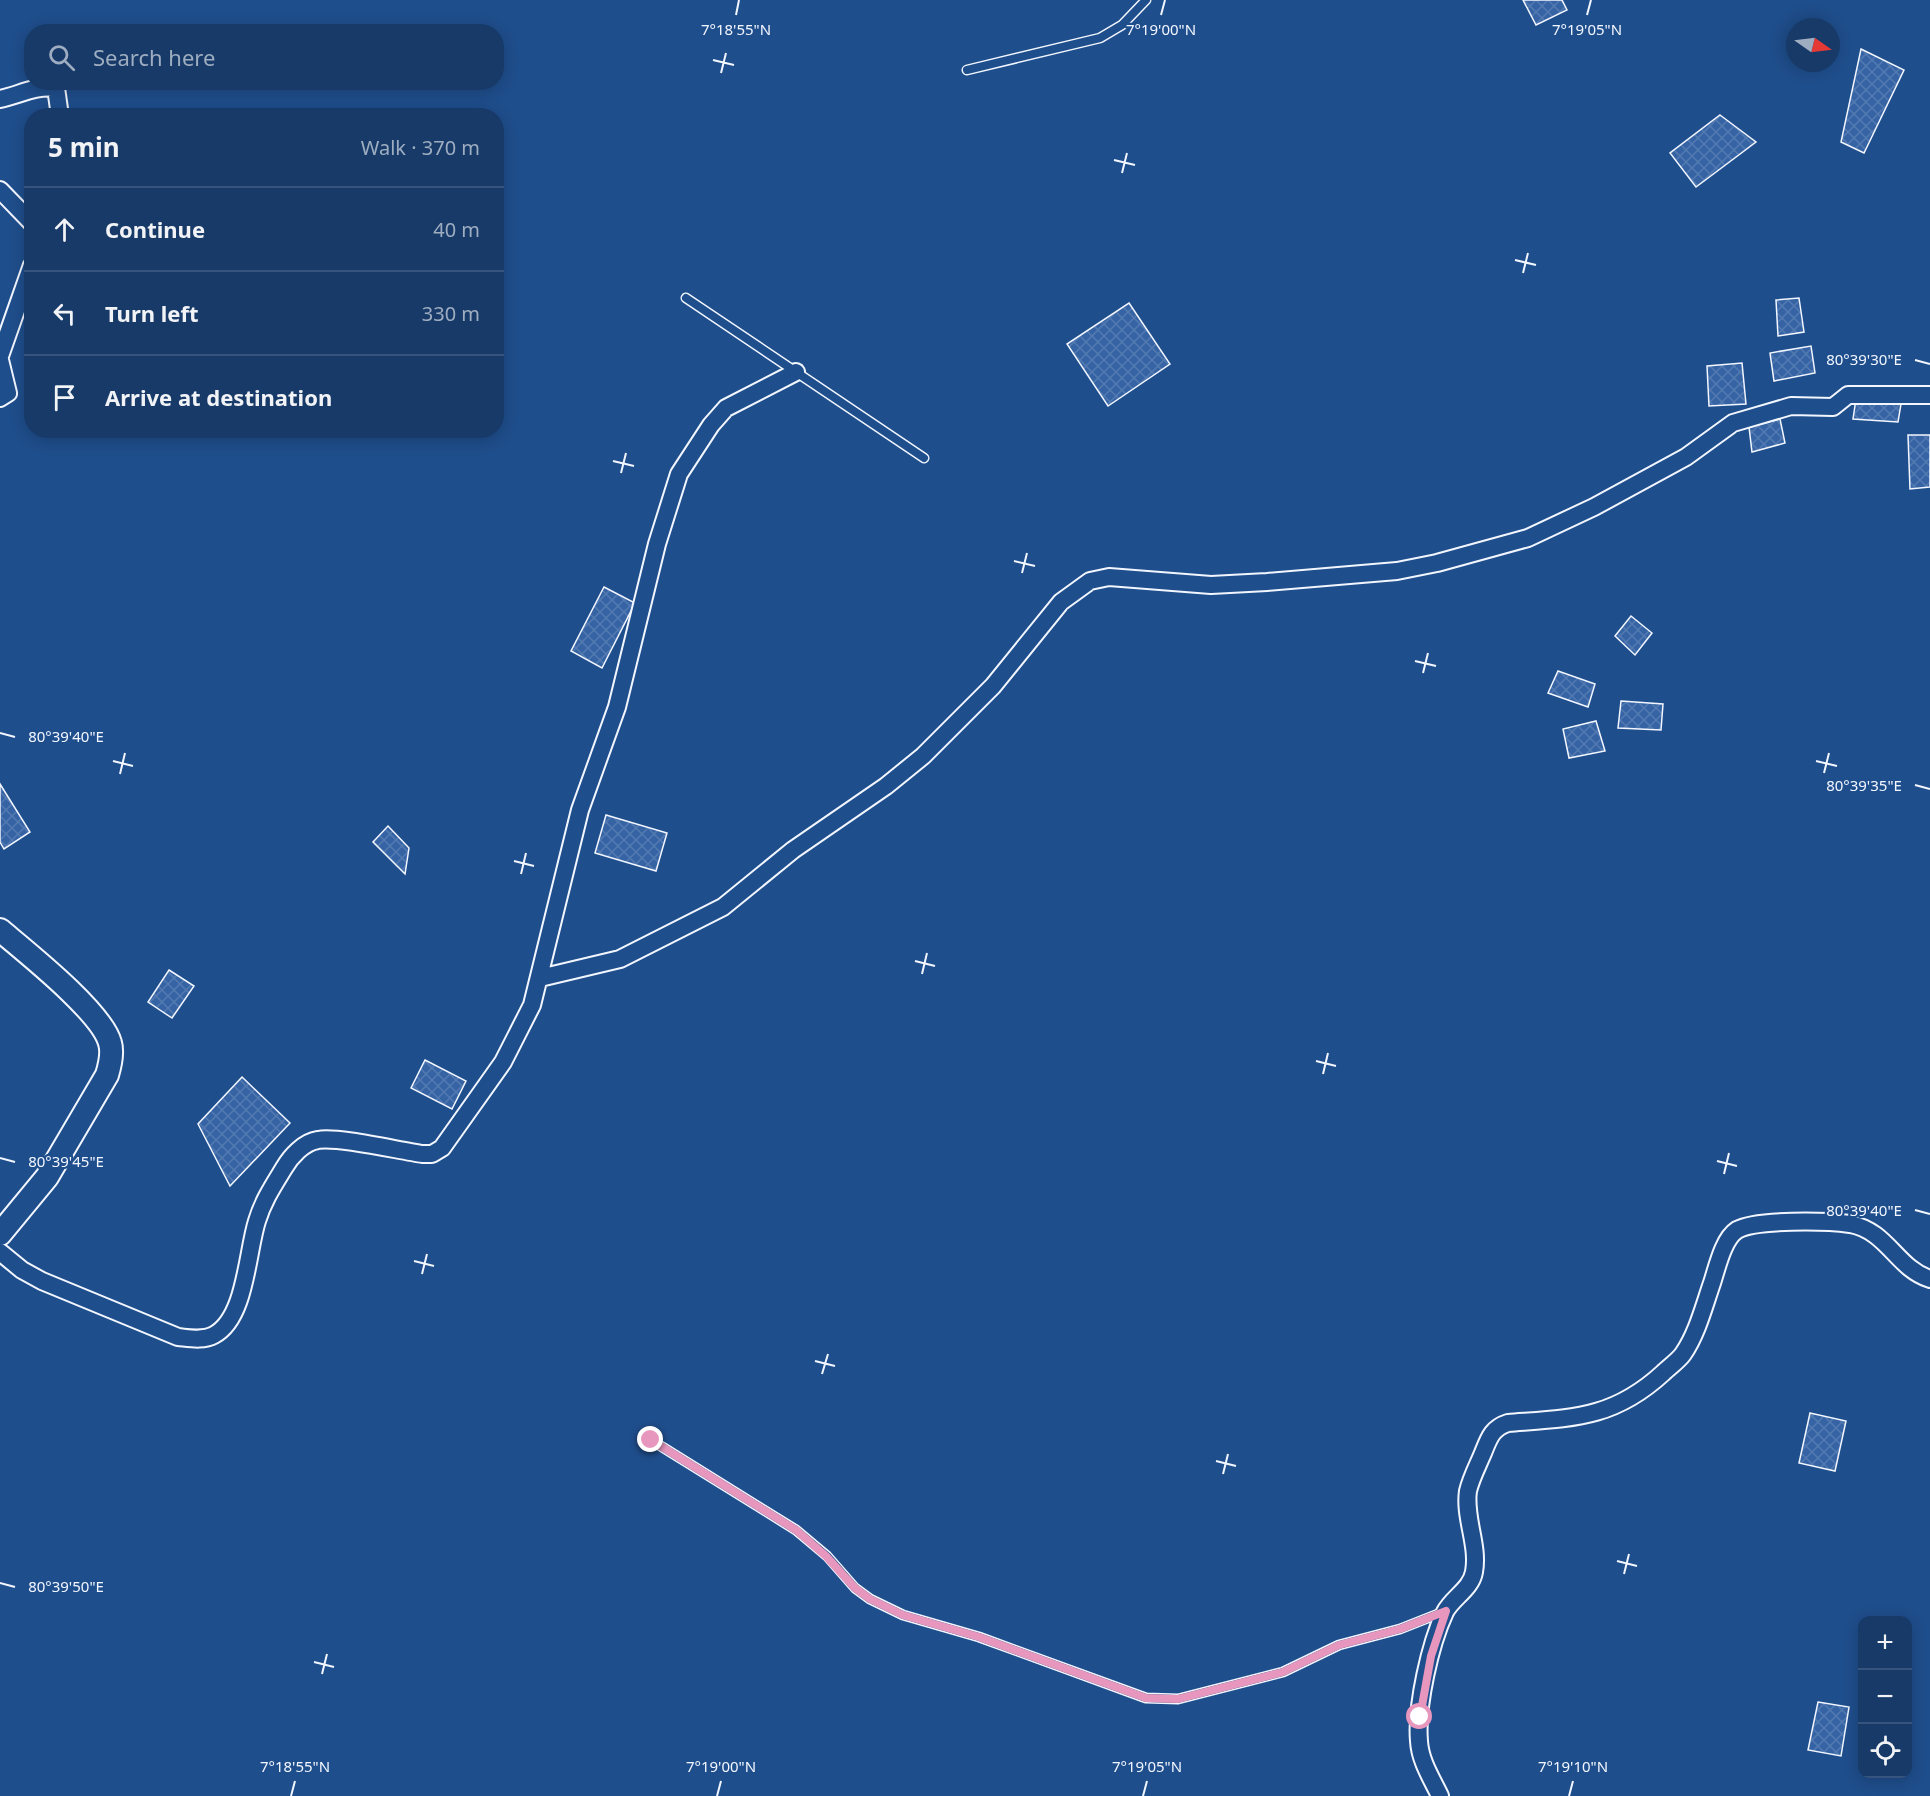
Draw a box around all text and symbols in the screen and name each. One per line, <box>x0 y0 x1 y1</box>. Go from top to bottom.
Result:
north arrow <box>1786 18 1840 72</box>
text: 7°18'55"N <box>701 19 771 39</box>
text: 7°19'00"N <box>1126 19 1196 39</box>
text: 7°19'05"N <box>1552 19 1622 39</box>
search box <box>24 24 504 90</box>
icon: search <box>45 41 78 74</box>
text: Search here <box>93 42 215 72</box>
text: 5 min <box>48 129 120 165</box>
text: Walk · 370 m <box>361 134 480 161</box>
icon: ahead <box>48 213 81 246</box>
text: Continue <box>105 214 205 244</box>
text: 40 m <box>433 216 480 243</box>
icon: left <box>48 297 81 330</box>
text: Turn left <box>105 298 199 328</box>
text: 330 m <box>422 300 480 327</box>
text: 80°39'30"E <box>1826 349 1902 369</box>
icon: arrive <box>48 381 81 414</box>
text: Arrive at destination <box>105 382 332 412</box>
text: 80°39'40"E <box>28 726 104 746</box>
text: 80°39'35"E <box>1826 775 1902 795</box>
text: 80°39'45"E <box>28 1151 104 1171</box>
text: 80°39'40"E <box>1826 1200 1902 1220</box>
route end <box>637 1426 663 1452</box>
text: 80°39'50"E <box>28 1576 104 1596</box>
map controls <box>1858 1616 1912 1778</box>
button: + <box>1858 1616 1912 1670</box>
button: − <box>1858 1670 1912 1724</box>
route start <box>1406 1703 1432 1729</box>
button: locate <box>1858 1724 1912 1778</box>
text: 7°18'55"N <box>260 1756 330 1776</box>
text: 7°19'00"N <box>686 1756 756 1776</box>
text: 7°19'05"N <box>1112 1756 1182 1776</box>
text: 7°19'10"N <box>1538 1756 1608 1776</box>

